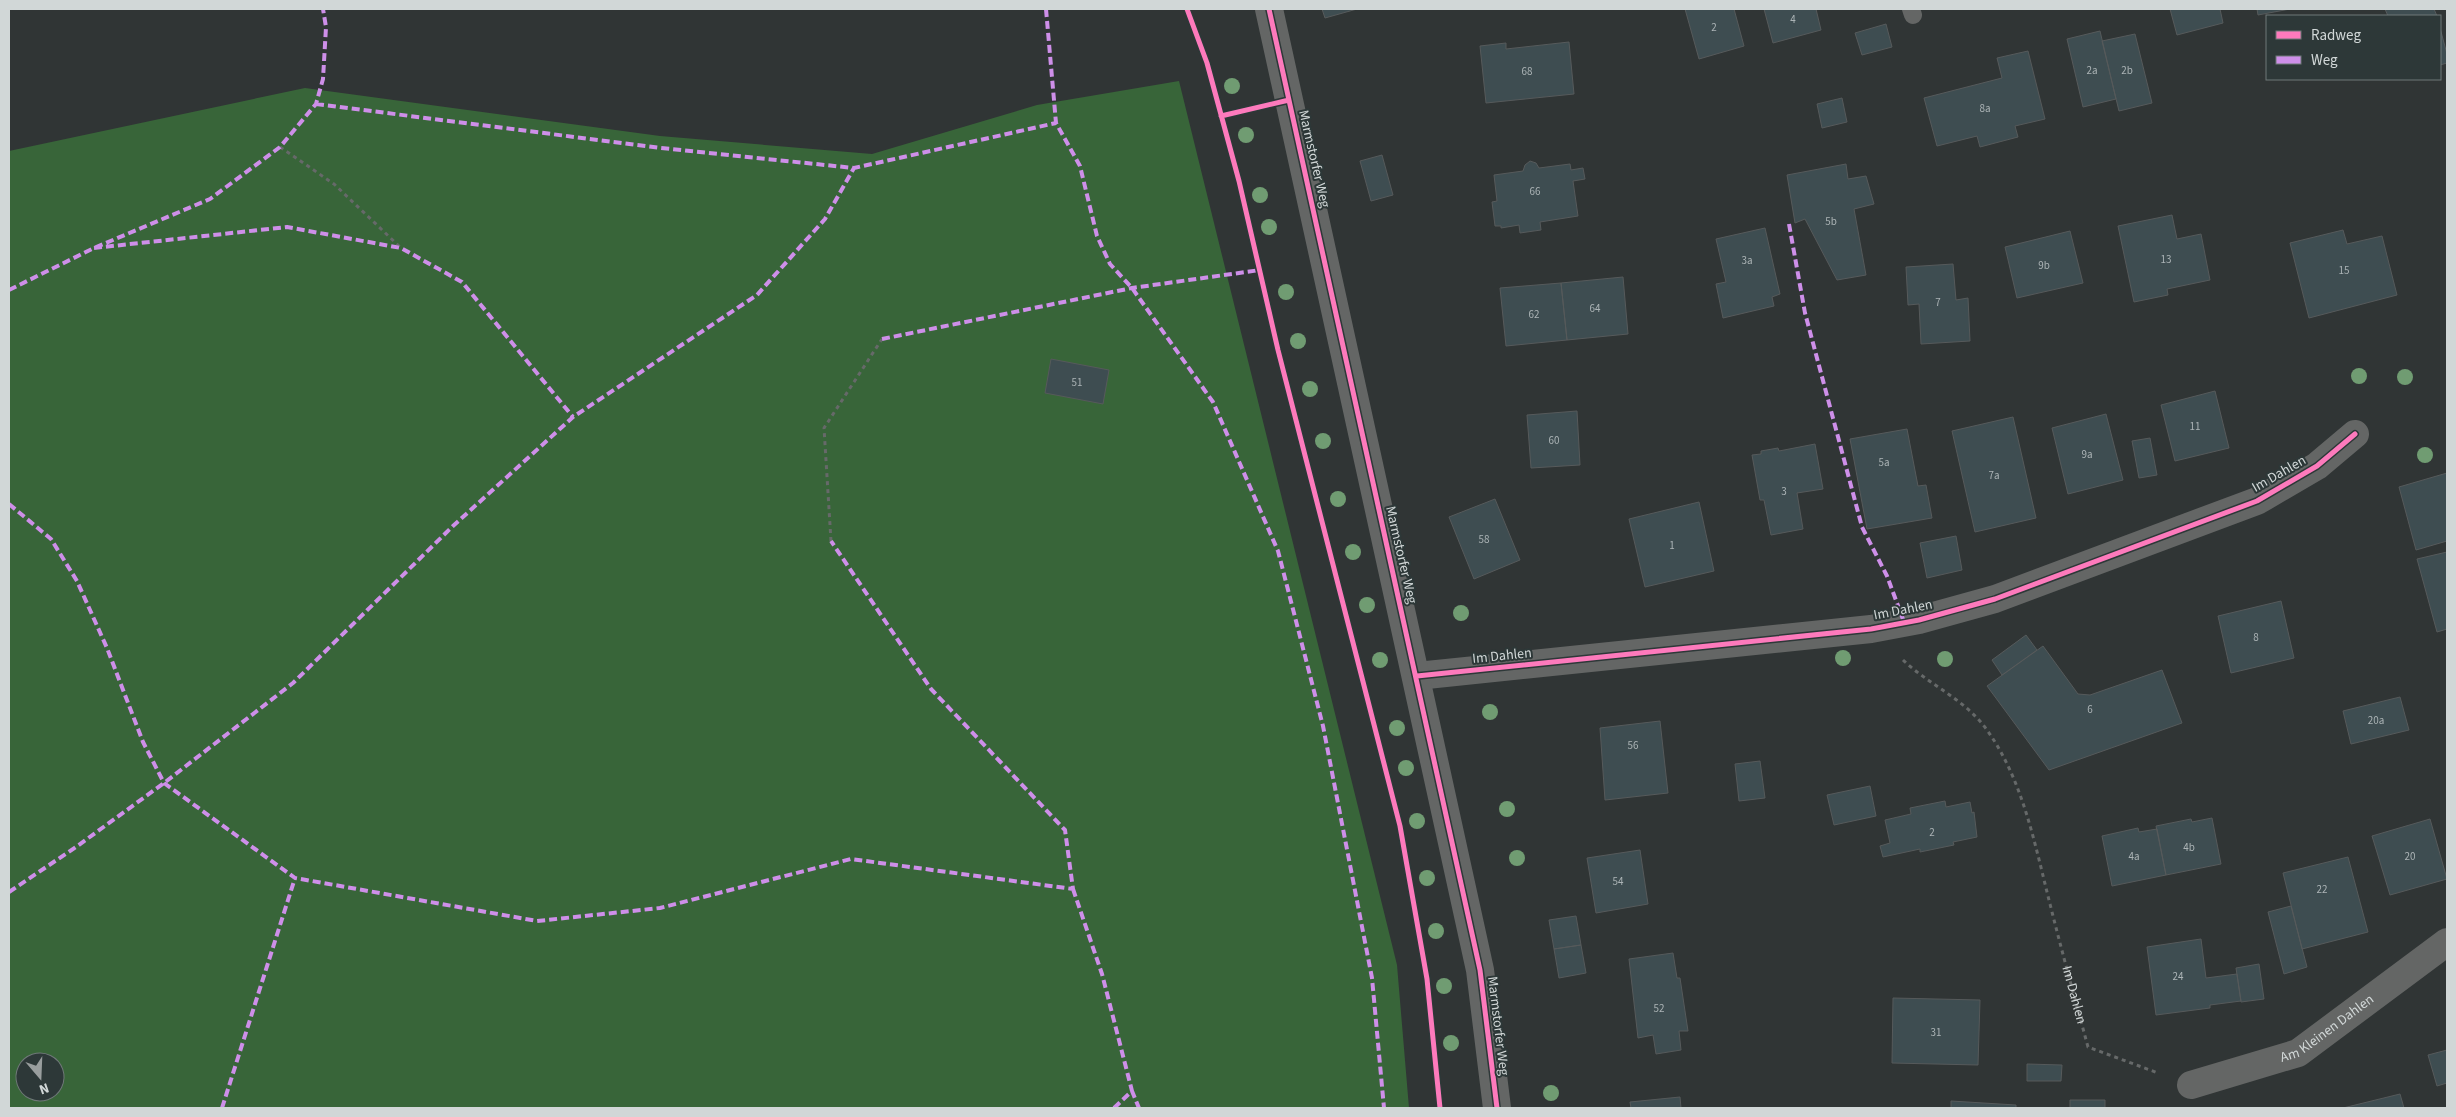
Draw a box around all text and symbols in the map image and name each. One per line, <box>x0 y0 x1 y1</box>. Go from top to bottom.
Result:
house number: 4 <box>1790 12 1796 27</box>
legend <box>2266 15 2441 80</box>
house number: 2 <box>1711 20 1717 35</box>
text: Radweg <box>2311 25 2361 46</box>
text: Weg <box>2311 50 2338 71</box>
house number: 2a <box>2086 63 2098 78</box>
house number: 2b <box>2121 63 2133 78</box>
house number: 68 <box>1522 64 1533 79</box>
house number: 8a <box>1979 101 1991 116</box>
street label: Marmstorfer Weg <box>1293 108 1335 210</box>
house number: 66 <box>1530 184 1541 199</box>
house number: 5b <box>1825 214 1837 229</box>
house number: 13 <box>2161 252 2171 267</box>
house number: 3a <box>1741 253 1753 268</box>
house number: 9b <box>2038 258 2050 273</box>
house number: 15 <box>2339 263 2349 278</box>
house number: 7 <box>1935 295 1941 310</box>
house number: 64 <box>1590 301 1601 316</box>
house number: 62 <box>1529 307 1539 322</box>
house number: 51 <box>1072 375 1082 390</box>
house number: 11 <box>2190 419 2200 434</box>
house number: 60 <box>1549 433 1559 448</box>
house number: 9a <box>2081 447 2093 462</box>
street label: Im Dahlen <box>2248 450 2310 498</box>
house number: 5a <box>1878 455 1890 470</box>
house number: 7a <box>1988 468 2000 483</box>
house number: 3 <box>1781 484 1787 499</box>
street label: Marmstorfer Weg <box>1380 504 1422 606</box>
house number: 58 <box>1479 532 1490 547</box>
house number: 1 <box>1669 538 1675 553</box>
street label: Im Dahlen <box>1872 595 1934 625</box>
house number: 8 <box>2253 630 2259 645</box>
street label: Im Dahlen <box>1471 643 1533 669</box>
house number: 6 <box>2087 702 2093 717</box>
house number: 20a <box>2368 713 2384 728</box>
house number: 56 <box>1628 738 1639 753</box>
house number: 2 <box>1929 825 1935 840</box>
house number: 4b <box>2183 840 2195 855</box>
house number: 4a <box>2128 849 2140 864</box>
house number: 20 <box>2405 849 2415 864</box>
house number: 54 <box>1613 874 1624 889</box>
house number: 22 <box>2317 882 2327 897</box>
street label: Im Dahlen <box>2056 964 2091 1026</box>
house number: 24 <box>2173 969 2184 984</box>
street label: Marmstorfer Weg <box>1482 975 1514 1077</box>
street label: Am Kleinen Dahlen <box>2278 990 2378 1068</box>
house number: 52 <box>1654 1001 1664 1016</box>
house number: 31 <box>1931 1025 1941 1040</box>
north arrow <box>15 1052 65 1102</box>
text: N <box>36 1077 52 1099</box>

